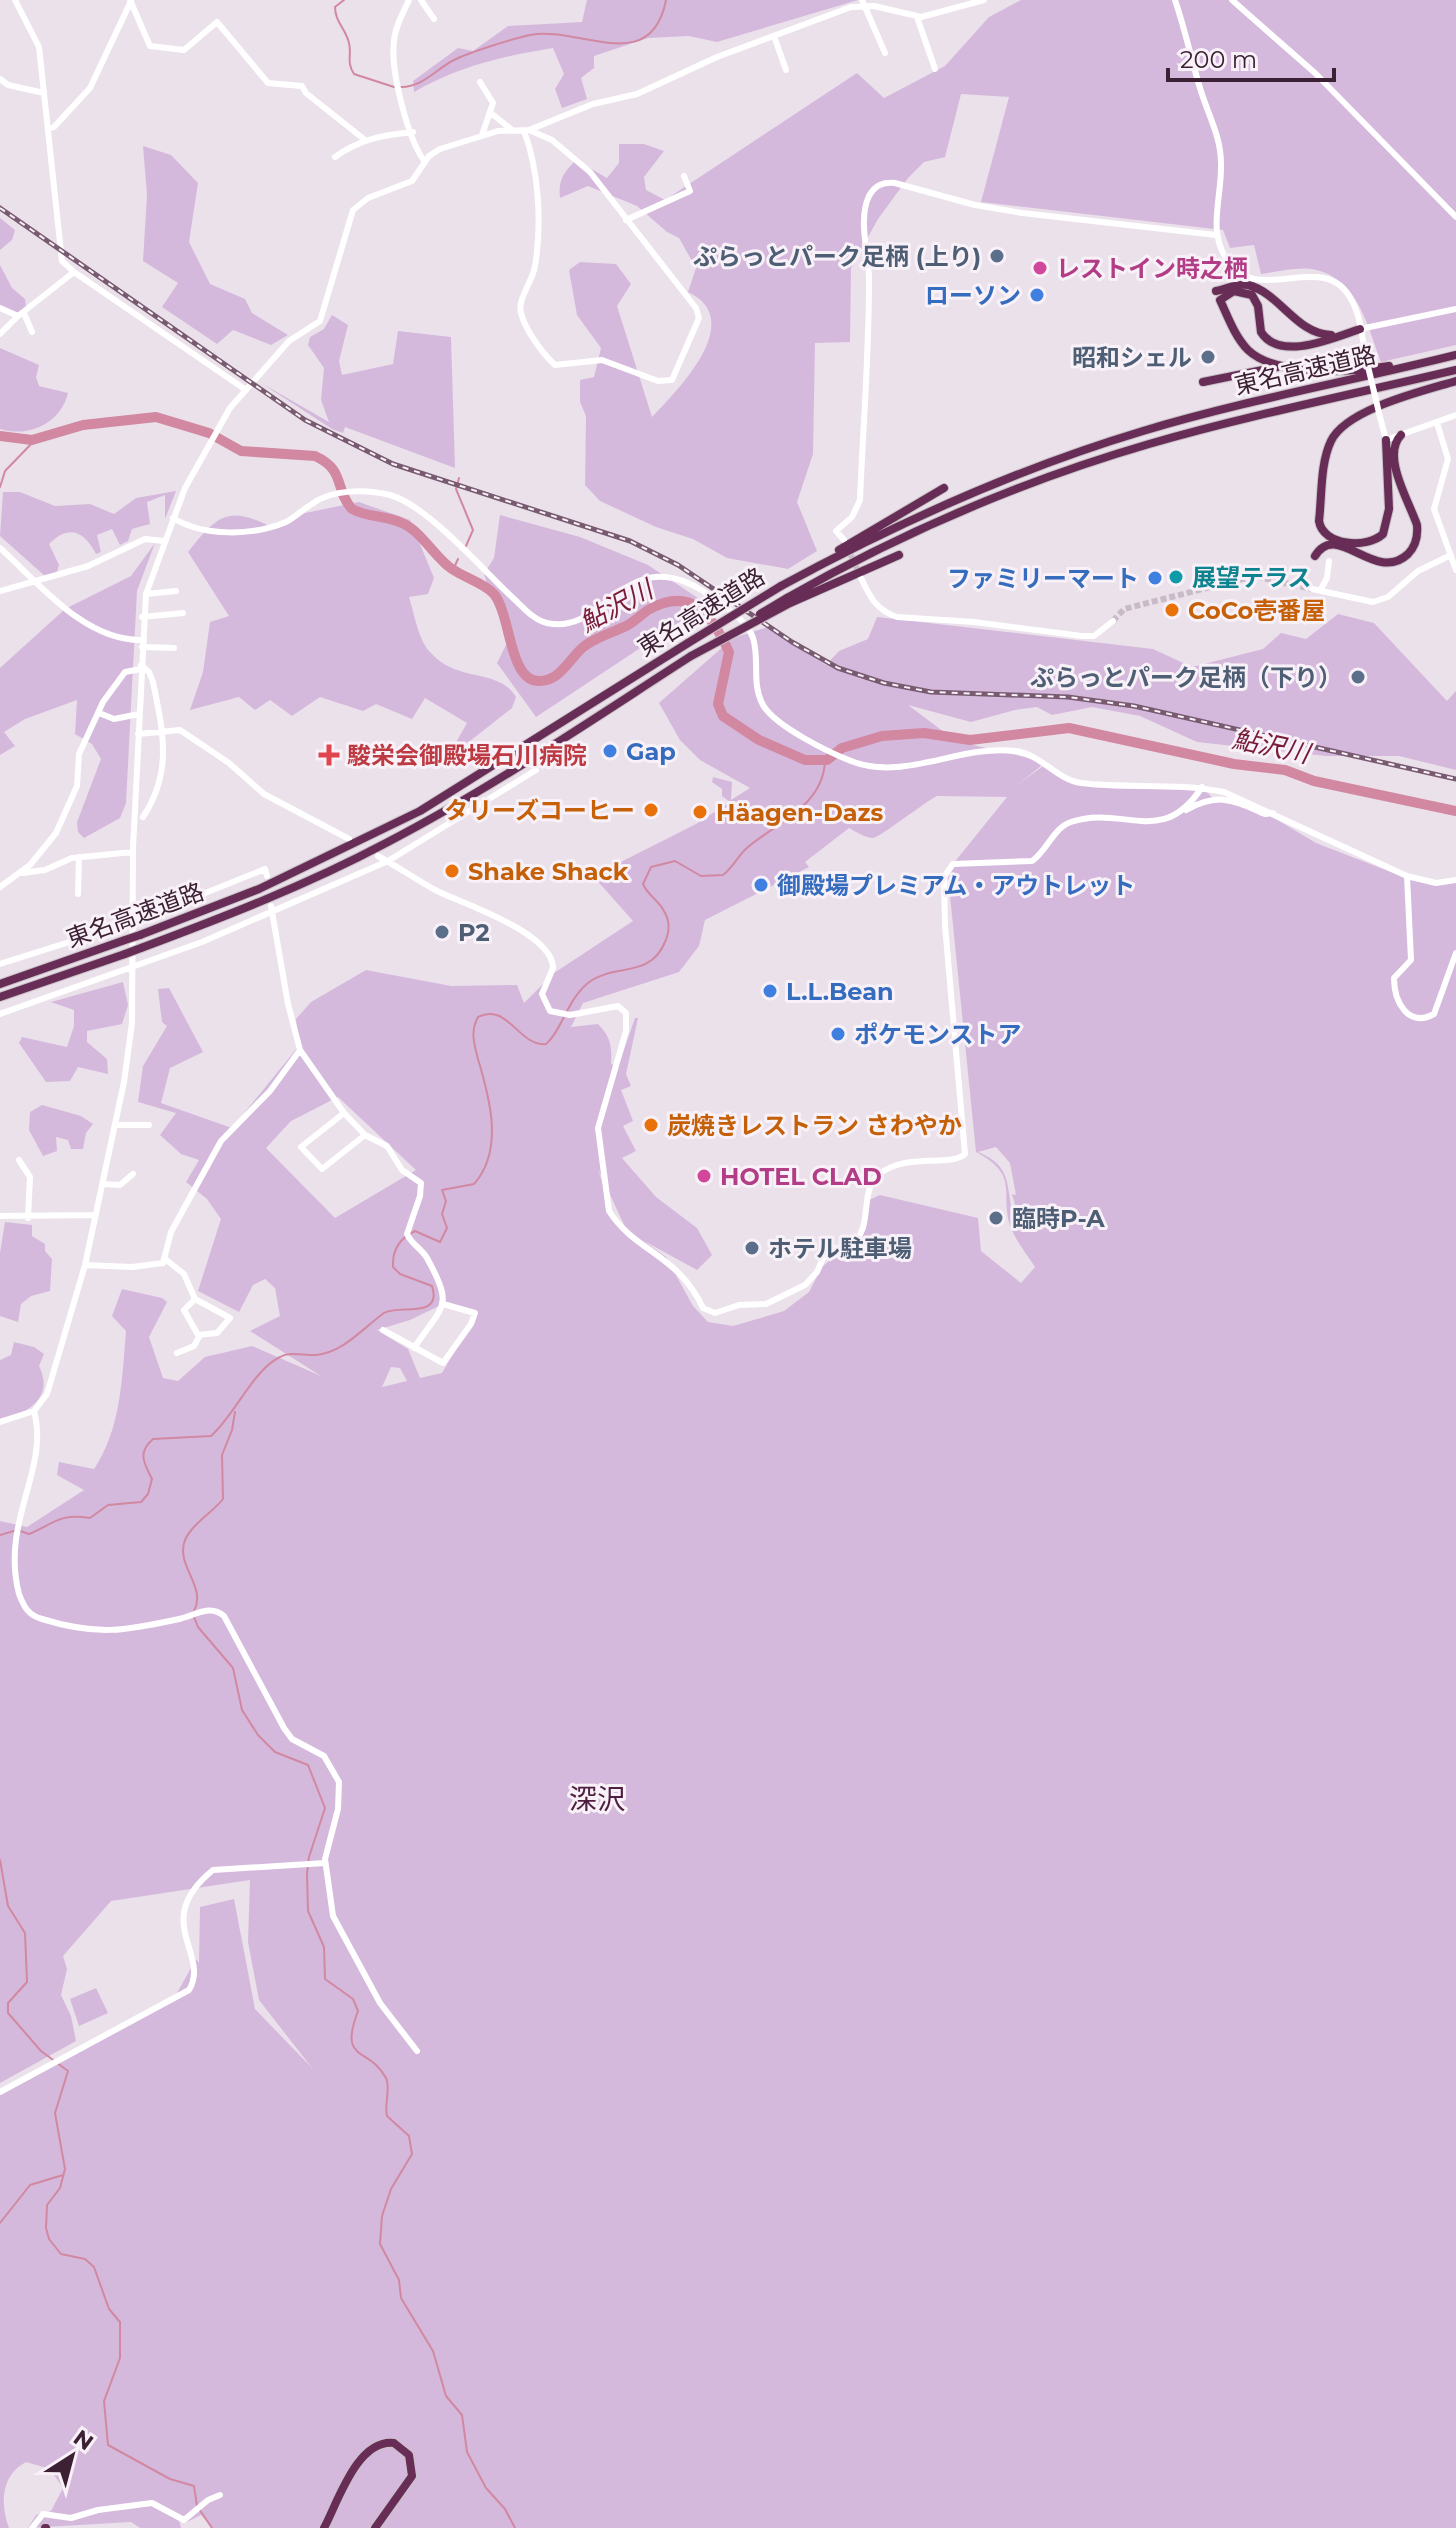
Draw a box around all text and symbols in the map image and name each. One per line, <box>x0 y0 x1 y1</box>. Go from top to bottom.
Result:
scale bar <box>1168 32 1334 82</box>
text: 200 m <box>1180 45 1257 74</box>
place label: ぷらっとパーク足柄 (上り) <box>693 242 981 271</box>
marker: ぷらっとパーク足柄 (上り) <box>988 247 1006 265</box>
place label: レストイン時之栖 <box>1056 254 1248 283</box>
marker: レストイン時之栖 <box>1031 259 1049 277</box>
place label: ローソン <box>925 281 1021 310</box>
marker: ローソン <box>1028 286 1046 304</box>
street label: 東名高速道路 <box>1232 340 1378 400</box>
place label: 昭和シェル <box>1072 343 1192 372</box>
marker: 昭和シェル <box>1199 348 1217 366</box>
street label: 東名高速道路 <box>632 562 770 662</box>
place label: 展望テラス <box>1192 563 1312 592</box>
place label: ファミリーマート <box>947 564 1139 593</box>
marker: 展望テラス <box>1167 568 1185 586</box>
marker: ファミリーマート <box>1146 569 1164 587</box>
water label: 鮎沢川 <box>574 572 661 638</box>
place label: CoCo壱番屋 <box>1188 596 1325 625</box>
marker: CoCo壱番屋 <box>1163 601 1181 619</box>
place label: ぷらっとパーク足柄（下り） <box>1030 663 1342 692</box>
marker: ぷらっとパーク足柄（下り） <box>1349 668 1367 686</box>
water label: 鮎沢川 <box>1230 722 1315 770</box>
place label: Gap <box>626 737 676 766</box>
place label: 駿栄会御殿場石川病院 <box>347 741 587 770</box>
marker: Gap <box>601 742 619 760</box>
marker: 駿栄会御殿場石川病院 <box>318 744 340 766</box>
place label: タリーズコーヒー <box>444 796 635 825</box>
place label: Häagen-Dazs <box>716 798 884 827</box>
marker: タリーズコーヒー <box>642 801 660 819</box>
marker: Häagen-Dazs <box>691 803 709 821</box>
place label: Shake Shack <box>468 857 629 886</box>
marker: Shake Shack <box>443 862 461 880</box>
place label: 御殿場プレミアム・アウトレット <box>777 871 1135 900</box>
marker: 御殿場プレミアム・アウトレット <box>752 876 770 894</box>
street label: 東名高速道路 <box>62 877 208 953</box>
place label: P2 <box>458 918 490 947</box>
marker: P2 <box>433 923 451 941</box>
place label: L.L.Bean <box>786 977 894 1006</box>
marker: L.L.Bean <box>761 982 779 1000</box>
place label: ポケモンストア <box>854 1020 1022 1049</box>
marker: ポケモンストア <box>829 1025 847 1043</box>
place label: 炭焼きレストラン さわやか <box>667 1111 962 1140</box>
marker: 炭焼きレストラン さわやか <box>642 1116 660 1134</box>
place label: HOTEL CLAD <box>720 1162 882 1191</box>
marker: HOTEL CLAD <box>695 1167 713 1185</box>
place label: 臨時P-A <box>1012 1204 1105 1233</box>
marker: 臨時P-A <box>987 1209 1005 1227</box>
place label: ホテル駐車場 <box>768 1234 912 1263</box>
marker: ホテル駐車場 <box>743 1239 761 1257</box>
district label: 深沢 <box>569 1782 625 1816</box>
north arrow <box>32 2416 112 2496</box>
text: N <box>68 2424 99 2456</box>

